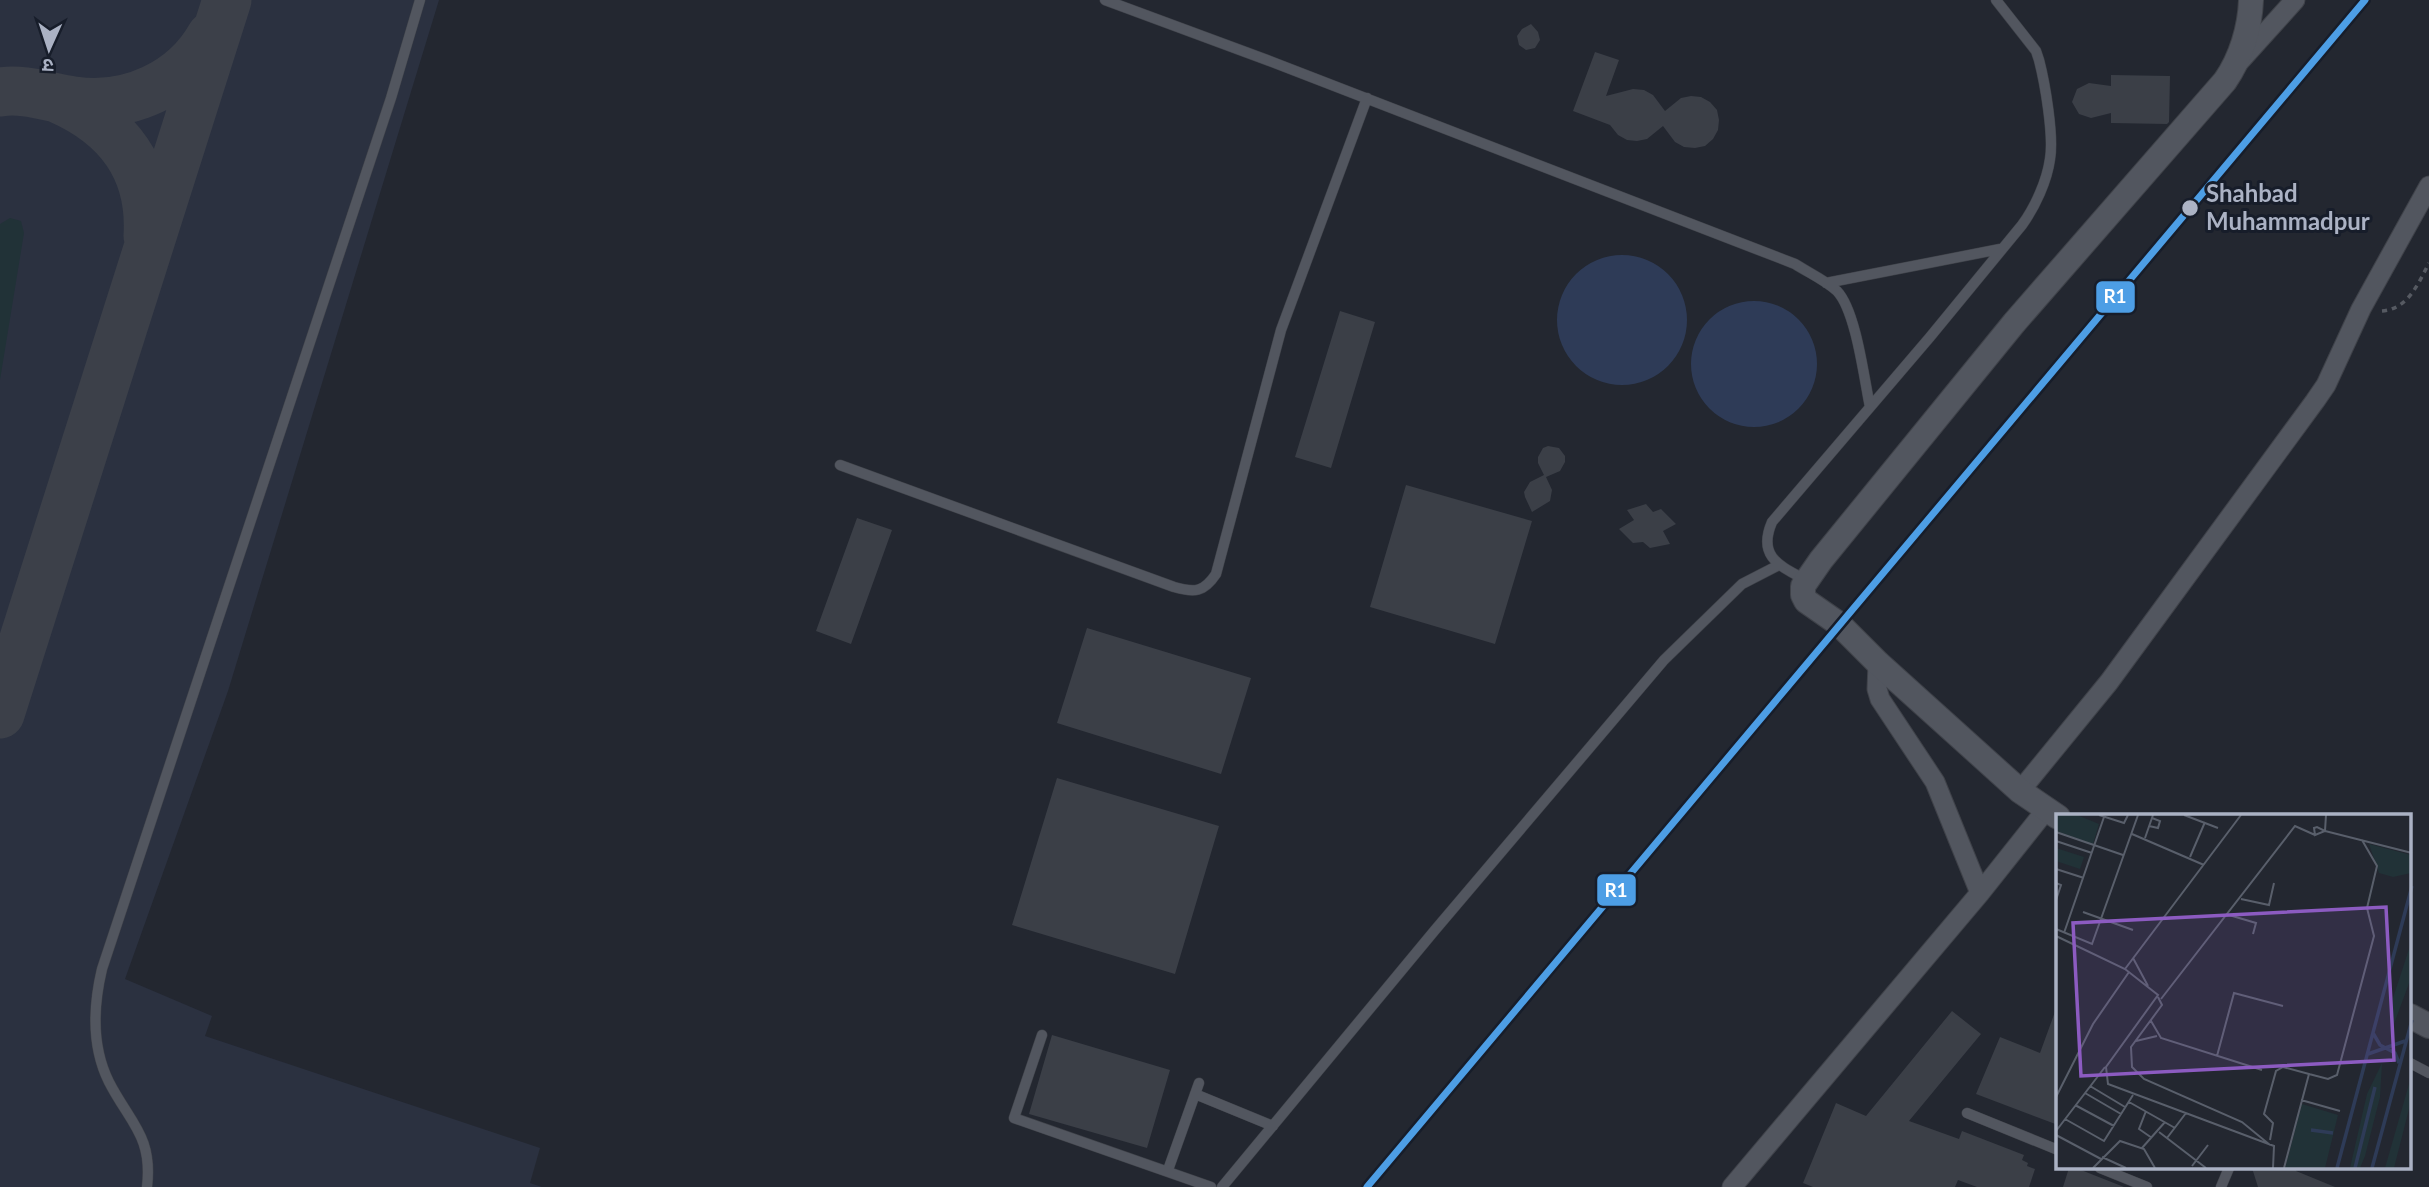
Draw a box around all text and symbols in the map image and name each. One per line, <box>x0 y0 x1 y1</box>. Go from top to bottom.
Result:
north arrow <box>14 14 84 84</box>
text: उ <box>41 55 54 78</box>
place label: Shahbad Muhammadpur <box>2206 178 2370 235</box>
marker: Shahbad Muhammadpur <box>2180 198 2200 218</box>
line badge: R1 <box>2095 280 2136 314</box>
text: R1 <box>2103 284 2127 307</box>
inset map <box>2056 814 2412 1170</box>
line badge: R1 <box>1596 873 1637 907</box>
text: R1 <box>1604 878 1628 901</box>

